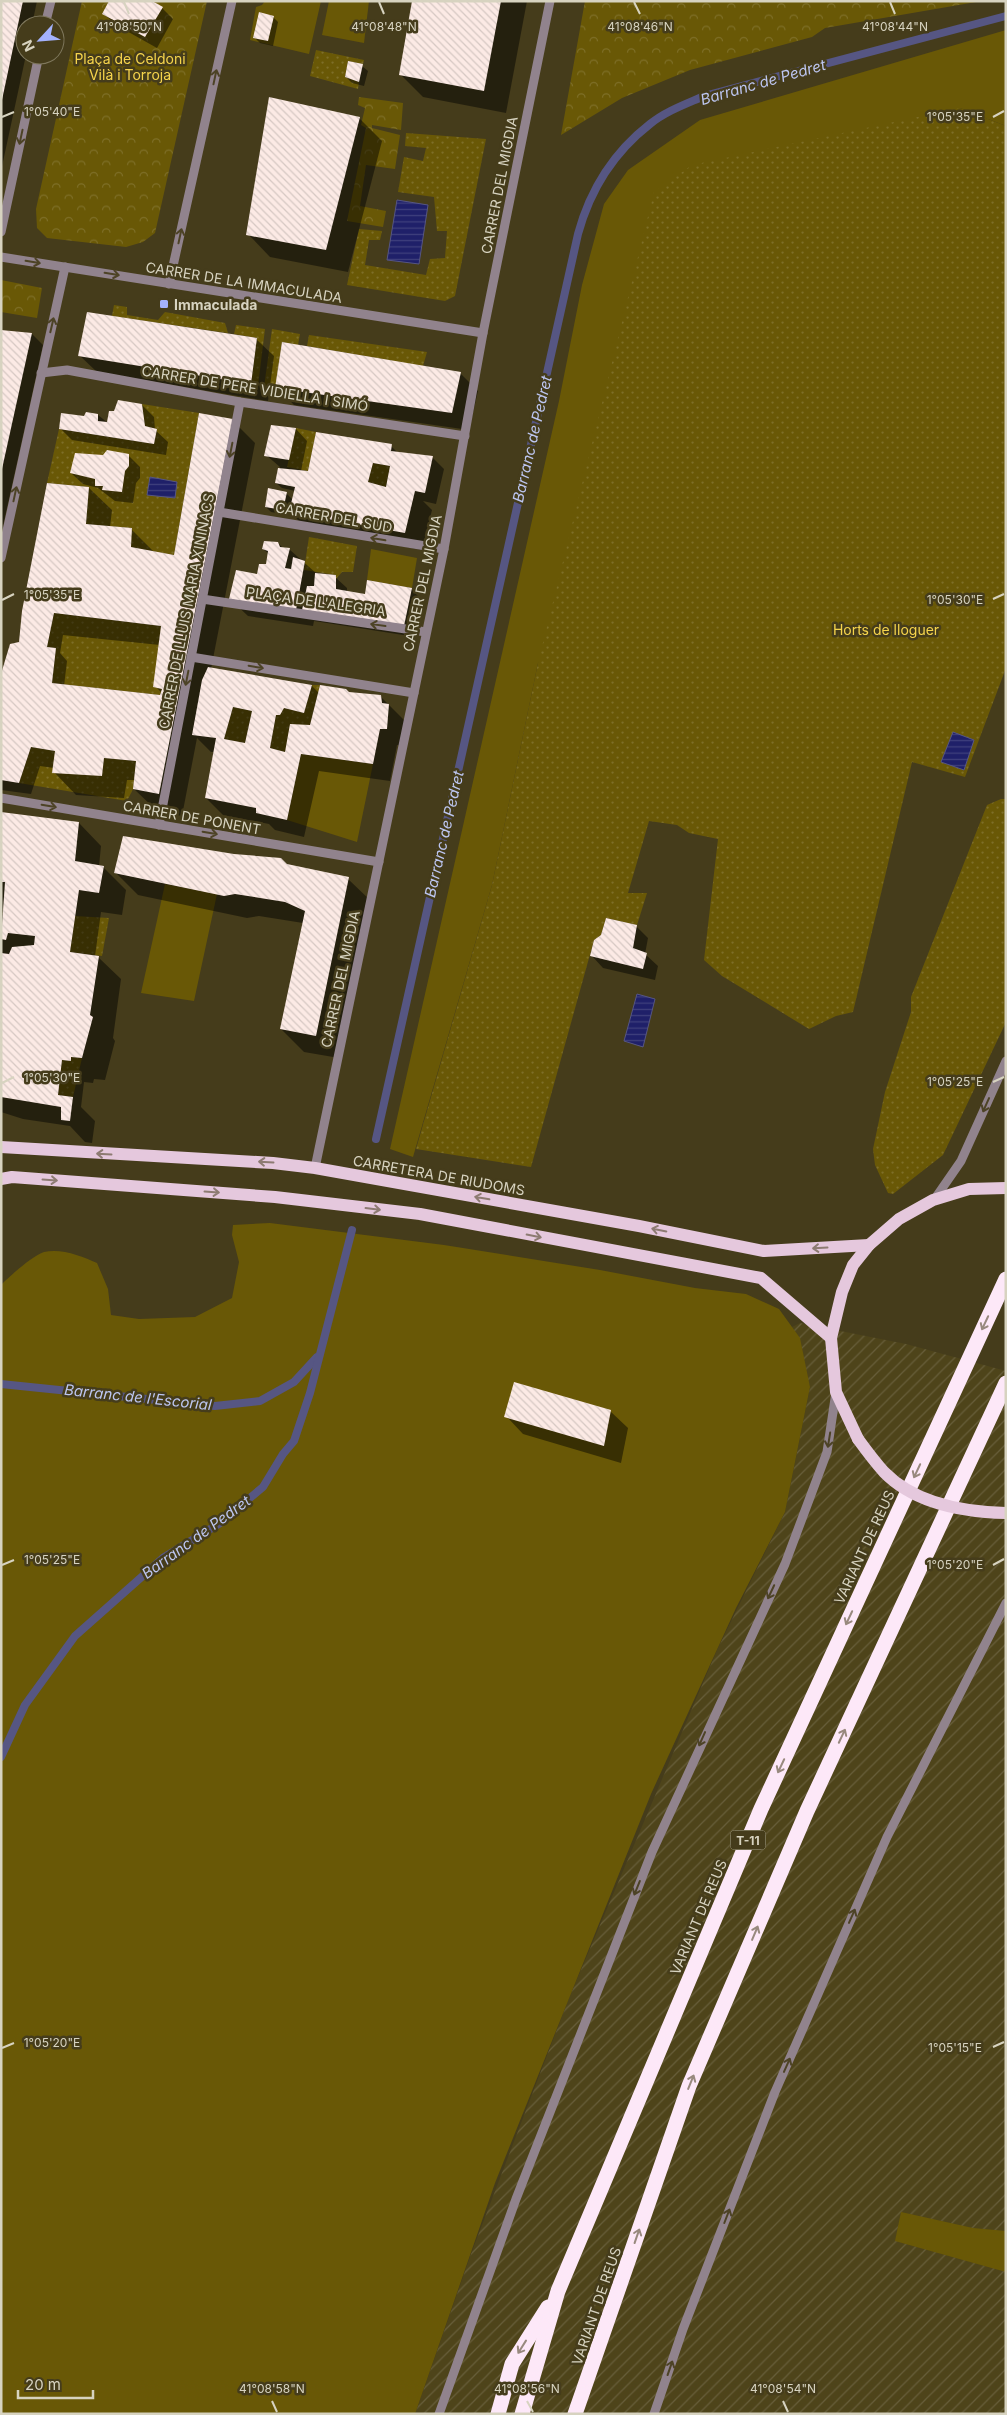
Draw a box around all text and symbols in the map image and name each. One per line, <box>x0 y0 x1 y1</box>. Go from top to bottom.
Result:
north arrow <box>15 15 65 65</box>
text: 41°08'50"N <box>96 19 162 34</box>
text: 41°08'48"N <box>351 19 417 34</box>
text: 41°08'46"N <box>607 19 673 34</box>
text: 41°08'44"N <box>862 19 928 34</box>
text: N <box>18 37 38 54</box>
park label: Plaça de Celdoni Vilà i Torroja <box>74 50 186 83</box>
water label: Barranc de Pedret <box>698 55 829 109</box>
one-way arrow <box>211 70 220 86</box>
text: 1°05'40"E <box>24 104 80 119</box>
text: 1°05'35"E <box>927 109 983 124</box>
street label: CARRER DEL MIGDIA <box>477 114 521 255</box>
one-way arrow <box>16 128 26 144</box>
one-way arrow <box>176 228 185 244</box>
one-way arrow <box>25 257 41 267</box>
street label: CARRER DE LA IMMACULADA <box>145 258 344 306</box>
one-way arrow <box>104 270 120 280</box>
place label: Immaculada <box>174 296 257 313</box>
marker: Immaculada <box>158 298 170 310</box>
one-way arrow <box>48 318 57 334</box>
street label: CARRER DE PERE VIDIELLA I SIMÓ <box>141 362 369 414</box>
water label: Barranc de Pedret <box>508 373 556 504</box>
one-way arrow <box>226 441 235 457</box>
one-way arrow <box>11 486 20 502</box>
street label: CARRER DE LLUIS MARIA XININACS <box>155 492 217 730</box>
street label: CARRER DEL SUD <box>274 498 394 536</box>
street label: CARRER DEL MIGDIA <box>399 513 445 653</box>
one-way arrow <box>371 533 387 543</box>
street label: PLAÇA DE L'ALEGRIA <box>245 583 387 619</box>
text: 1°05'35"E <box>24 587 80 602</box>
text: 1°05'30"E <box>927 592 983 607</box>
one-way arrow <box>371 619 387 629</box>
park label: Horts de lloguer <box>833 621 939 638</box>
one-way arrow <box>248 662 264 672</box>
one-way arrow <box>182 670 191 686</box>
water label: Barranc de Pedret <box>420 768 468 899</box>
street label: CARRER DE PONENT <box>122 797 262 837</box>
one-way arrow <box>41 802 57 812</box>
one-way arrow <box>201 829 217 839</box>
street label: CARRER DEL MIGDIA <box>317 909 363 1049</box>
text: 1°05'30"E <box>24 1070 80 1085</box>
text: 1°05'25"E <box>927 1074 983 1089</box>
one-way arrow <box>981 1097 990 1112</box>
one-way arrow <box>96 1149 112 1158</box>
street label: CARRETERA DE RIUDOMS <box>352 1152 526 1198</box>
one-way arrow <box>259 1158 275 1167</box>
one-way arrow <box>42 1176 58 1185</box>
one-way arrow <box>204 1187 220 1197</box>
one-way arrow <box>475 1193 491 1202</box>
one-way arrow <box>365 1204 381 1214</box>
one-way arrow <box>652 1225 668 1234</box>
one-way arrow <box>525 1231 541 1241</box>
one-way arrow <box>812 1243 828 1252</box>
one-way arrow <box>980 1315 990 1330</box>
water label: Barranc de l'Escorial <box>63 1380 213 1414</box>
one-way arrow <box>824 1432 834 1448</box>
one-way arrow <box>912 1463 922 1478</box>
street label: VARIANT DE REUS <box>830 1487 898 1607</box>
water label: Barranc de Pedret <box>138 1491 255 1583</box>
text: 1°05'25"E <box>24 1552 80 1567</box>
text: 1°05'20"E <box>927 1557 983 1572</box>
one-way arrow <box>766 1584 776 1599</box>
one-way arrow <box>844 1610 853 1625</box>
one-way arrow <box>838 1729 847 1744</box>
one-way arrow <box>697 1731 707 1746</box>
one-way arrow <box>776 1758 785 1773</box>
road number: T-11 <box>730 1830 766 1850</box>
street label: VARIANT DE REUS <box>666 1857 730 1977</box>
one-way arrow <box>632 1880 642 1895</box>
one-way arrow <box>848 1909 858 1924</box>
one-way arrow <box>751 1926 761 1941</box>
text: 1°05'20"E <box>24 2035 80 2050</box>
text: 1°05'15"E <box>928 2040 982 2055</box>
one-way arrow <box>783 2058 793 2073</box>
one-way arrow <box>687 2075 697 2090</box>
one-way arrow <box>723 2208 732 2224</box>
one-way arrow <box>633 2228 642 2244</box>
street label: VARIANT DE REUS <box>568 2245 624 2367</box>
one-way arrow <box>517 2340 527 2354</box>
one-way arrow <box>666 2360 675 2376</box>
scale bar <box>18 2368 92 2400</box>
text: 20 m <box>25 2375 61 2394</box>
text: 41°08'58"N <box>239 2381 305 2396</box>
text: 41°08'56"N <box>494 2381 560 2396</box>
text: 41°08'54"N <box>750 2381 816 2396</box>

